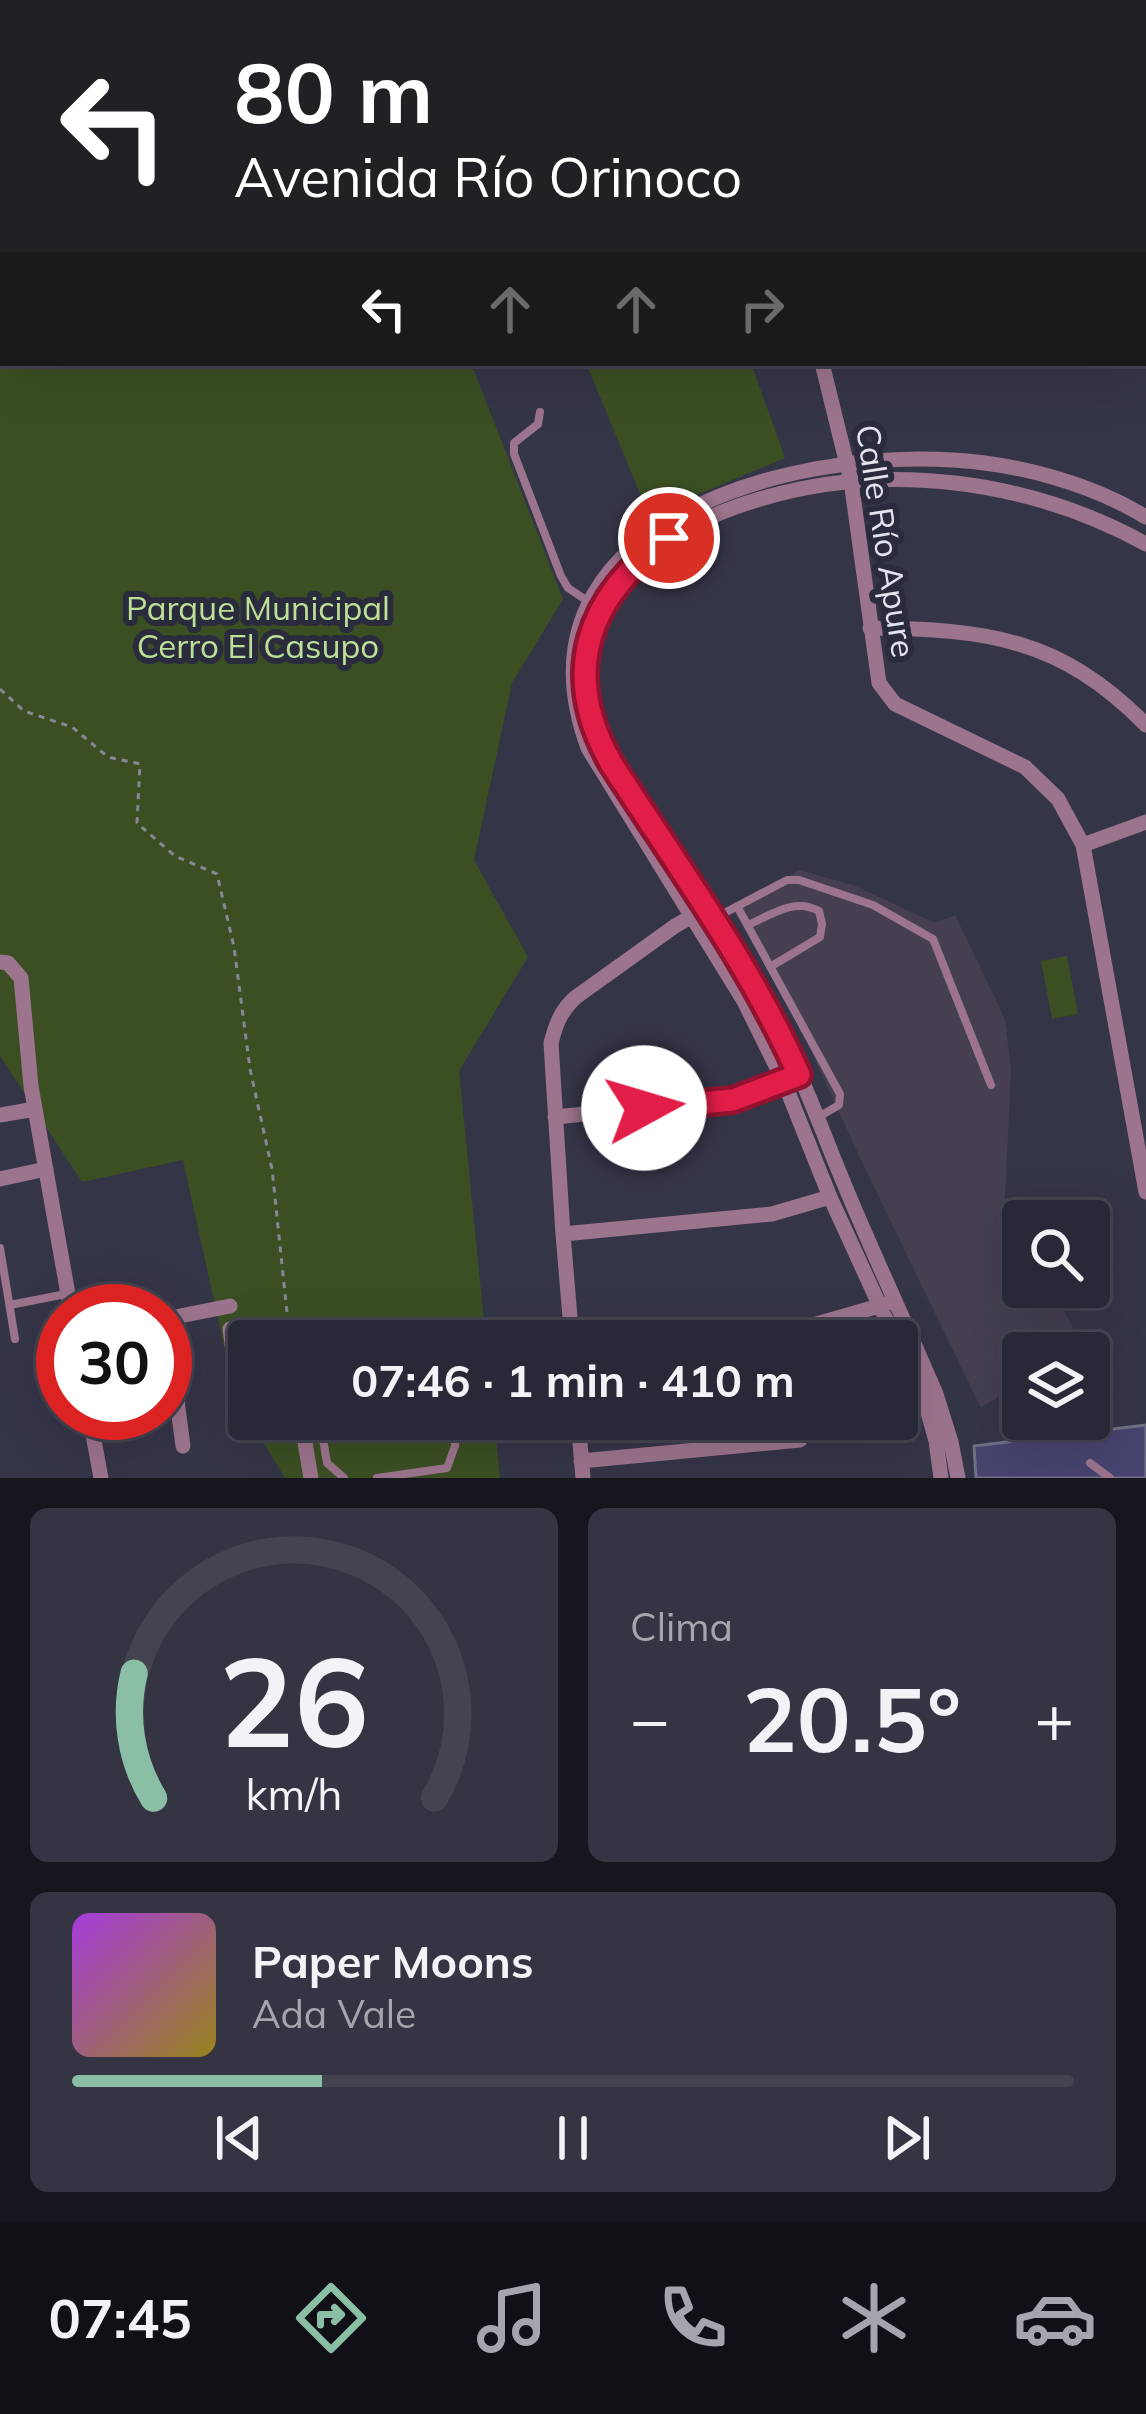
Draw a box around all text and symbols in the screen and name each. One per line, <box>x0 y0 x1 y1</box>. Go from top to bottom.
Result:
text: 80 m <box>234 39 433 144</box>
icon: left <box>36 48 192 204</box>
text: Avenida Río Orinoco <box>234 143 742 211</box>
icon: left <box>351 276 417 342</box>
icon: ahead <box>477 276 543 342</box>
icon: ahead <box>603 276 669 342</box>
icon: right <box>729 276 795 342</box>
street label: Calle Río Apure <box>848 422 925 660</box>
pin <box>618 487 720 589</box>
icon: arrive <box>636 505 702 571</box>
park label: Parque Municipal Cerro El Casupo <box>126 587 390 666</box>
position arrow <box>581 1045 707 1171</box>
map controls <box>1002 1200 1110 1440</box>
button: search <box>1002 1200 1110 1308</box>
speed limit sign: 30 <box>36 1284 192 1440</box>
button: layers <box>1002 1332 1110 1440</box>
text: 07:46 · 1 min · 410 m <box>351 1352 795 1408</box>
text: Clima <box>630 1602 733 1651</box>
text: 26 <box>219 1622 369 1778</box>
text: 20.5° <box>743 1662 961 1775</box>
text: − <box>630 1677 670 1760</box>
text: + <box>1034 1677 1074 1760</box>
text: km/h <box>245 1767 343 1821</box>
text: Paper Moons <box>252 1933 534 1989</box>
text: Ada Vale <box>252 1989 416 2038</box>
icon: previous <box>206 2105 272 2171</box>
icon: pause <box>540 2105 606 2171</box>
icon: next <box>874 2105 940 2171</box>
icon: directions <box>289 2276 373 2360</box>
icon: music <box>470 2276 554 2360</box>
icon: phone <box>651 2276 735 2360</box>
icon: climate <box>832 2276 916 2360</box>
icon: car <box>1013 2276 1097 2360</box>
text: 07:45 <box>49 2284 192 2352</box>

